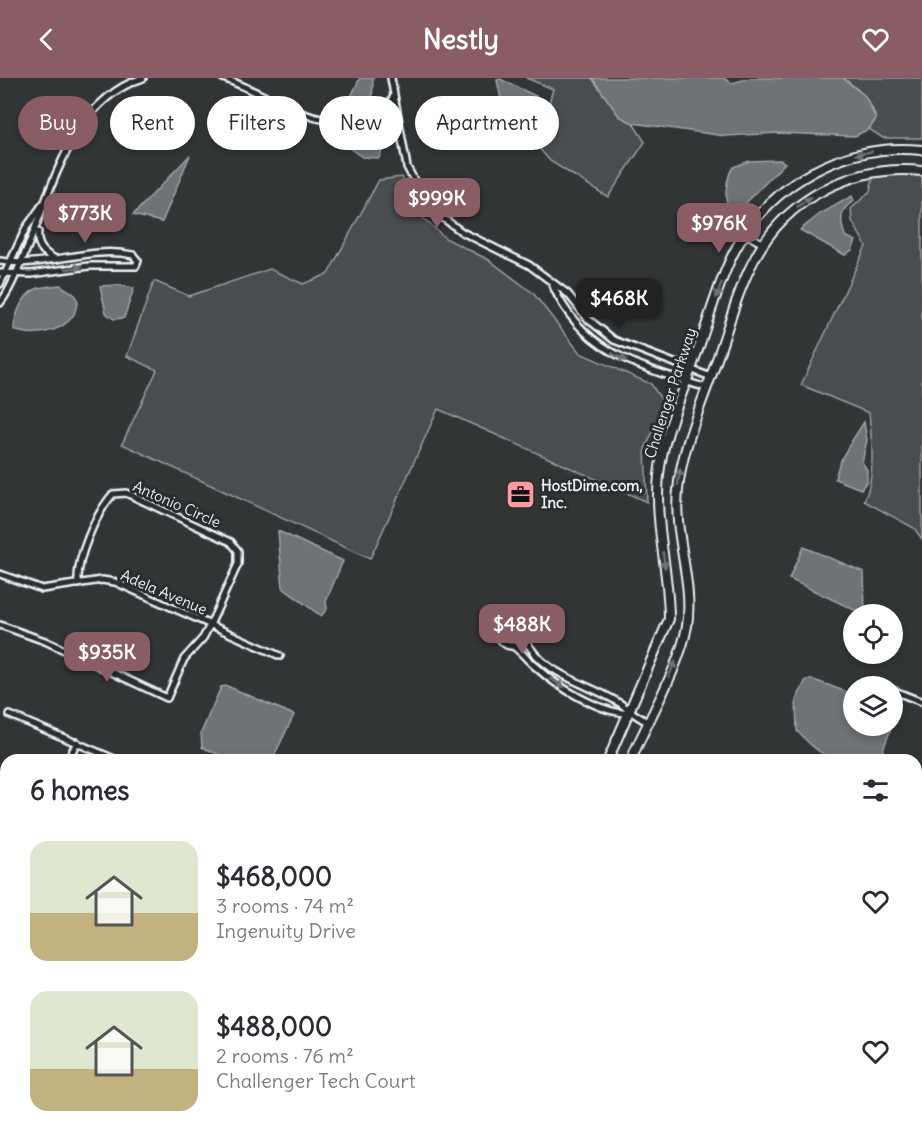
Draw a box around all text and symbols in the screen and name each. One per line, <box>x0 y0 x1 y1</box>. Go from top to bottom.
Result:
text: Nestly <box>423 22 499 56</box>
icon: back <box>30 23 63 56</box>
icon: heart <box>859 23 892 56</box>
chip: Buy <box>18 96 98 150</box>
chip: Rent <box>110 96 195 150</box>
chip: Filters <box>207 96 307 150</box>
chip: New <box>319 96 403 150</box>
chip: Apartment <box>415 96 559 150</box>
one-way arrow <box>854 149 873 158</box>
pin: $999K <box>395 178 479 229</box>
text: $999K <box>408 185 466 210</box>
pin: $773K <box>43 193 127 244</box>
one-way arrow <box>795 196 811 208</box>
text: $773K <box>58 200 112 225</box>
pin: $976K <box>677 203 761 254</box>
text: $976K <box>691 210 747 235</box>
one-way arrow <box>65 264 84 273</box>
pin: $468K <box>577 278 661 329</box>
one-way arrow <box>714 281 724 299</box>
text: $468K <box>590 285 648 310</box>
street label: Challenger Parkway <box>640 325 700 461</box>
one-way arrow <box>610 352 627 361</box>
one-way arrow <box>675 467 684 486</box>
street label: Antonio Circle <box>130 476 224 532</box>
place label: HostDime.com, Inc. <box>541 476 643 512</box>
office icon: HostDime.com, Inc. <box>504 478 536 510</box>
one-way arrow <box>660 551 669 570</box>
street label: Adela Avenue <box>118 565 210 619</box>
pin: $488K <box>480 604 564 655</box>
map controls <box>843 604 903 736</box>
button: locate <box>843 604 903 664</box>
text: $488K <box>493 611 551 636</box>
pin: $935K <box>65 632 149 683</box>
text: $935K <box>78 639 136 664</box>
one-way arrow <box>667 659 677 677</box>
button: layers <box>843 676 903 736</box>
one-way arrow <box>549 678 565 689</box>
text: 6 homes <box>30 774 129 807</box>
icon: filters <box>859 774 892 807</box>
text: $468,000 <box>216 860 332 893</box>
icon: home <box>78 865 150 937</box>
icon: heart <box>859 885 892 918</box>
text: 3 rooms · 74 m² <box>216 893 354 918</box>
text: Ingenuity Drive <box>216 918 356 943</box>
text: $488,000 <box>216 1010 332 1043</box>
icon: home <box>78 1015 150 1087</box>
icon: heart <box>859 1035 892 1068</box>
text: 2 rooms · 76 m² <box>216 1043 354 1068</box>
text: Challenger Tech Court <box>216 1068 415 1093</box>

